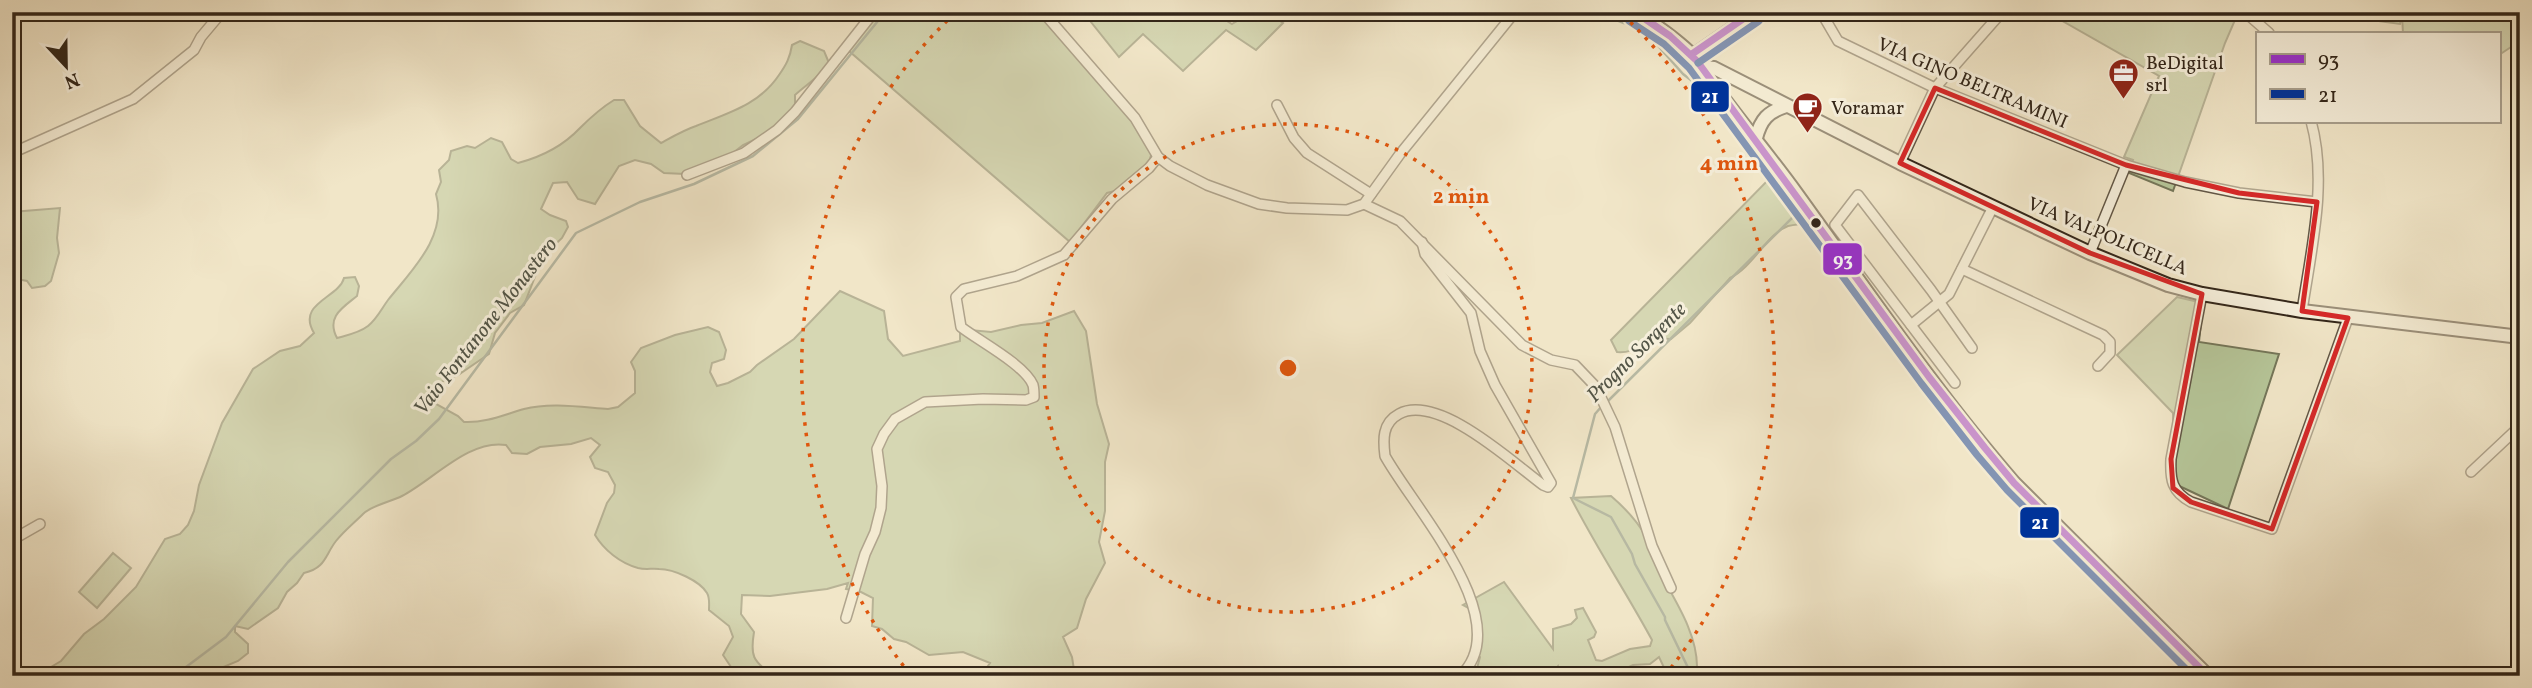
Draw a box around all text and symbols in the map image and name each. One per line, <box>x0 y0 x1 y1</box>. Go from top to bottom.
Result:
north arrow <box>32 32 102 102</box>
street label: VIA GINO BELTRAMINI <box>1873 32 2072 136</box>
legend <box>2256 32 2500 122</box>
text: 93 <box>2318 46 2339 75</box>
place label: BeDigital srl <box>2146 51 2224 99</box>
office icon: BeDigital srl <box>2106 56 2140 100</box>
text: N <box>60 65 83 95</box>
line badge: 21 <box>1690 80 1730 113</box>
text: 21 <box>2318 82 2337 111</box>
text: 21 <box>1701 85 1719 111</box>
cafe icon: Voramar <box>1791 90 1825 134</box>
place label: Voramar <box>1831 96 1904 122</box>
text: 4 min <box>1700 150 1758 179</box>
text: 2 min <box>1433 183 1489 212</box>
street label: VIA VALPOLICELLA <box>2023 191 2191 282</box>
unlabelled marker <box>1809 216 1823 230</box>
water label: Vaio Fontanone Monastero <box>407 231 565 422</box>
line badge: 93 <box>1822 242 1863 276</box>
text: 93 <box>1833 248 1853 274</box>
water label: Progno Sorgente <box>1580 296 1694 410</box>
centre of rings <box>1276 356 1300 380</box>
line badge: 21 <box>2019 506 2060 539</box>
text: 21 <box>2031 511 2049 537</box>

